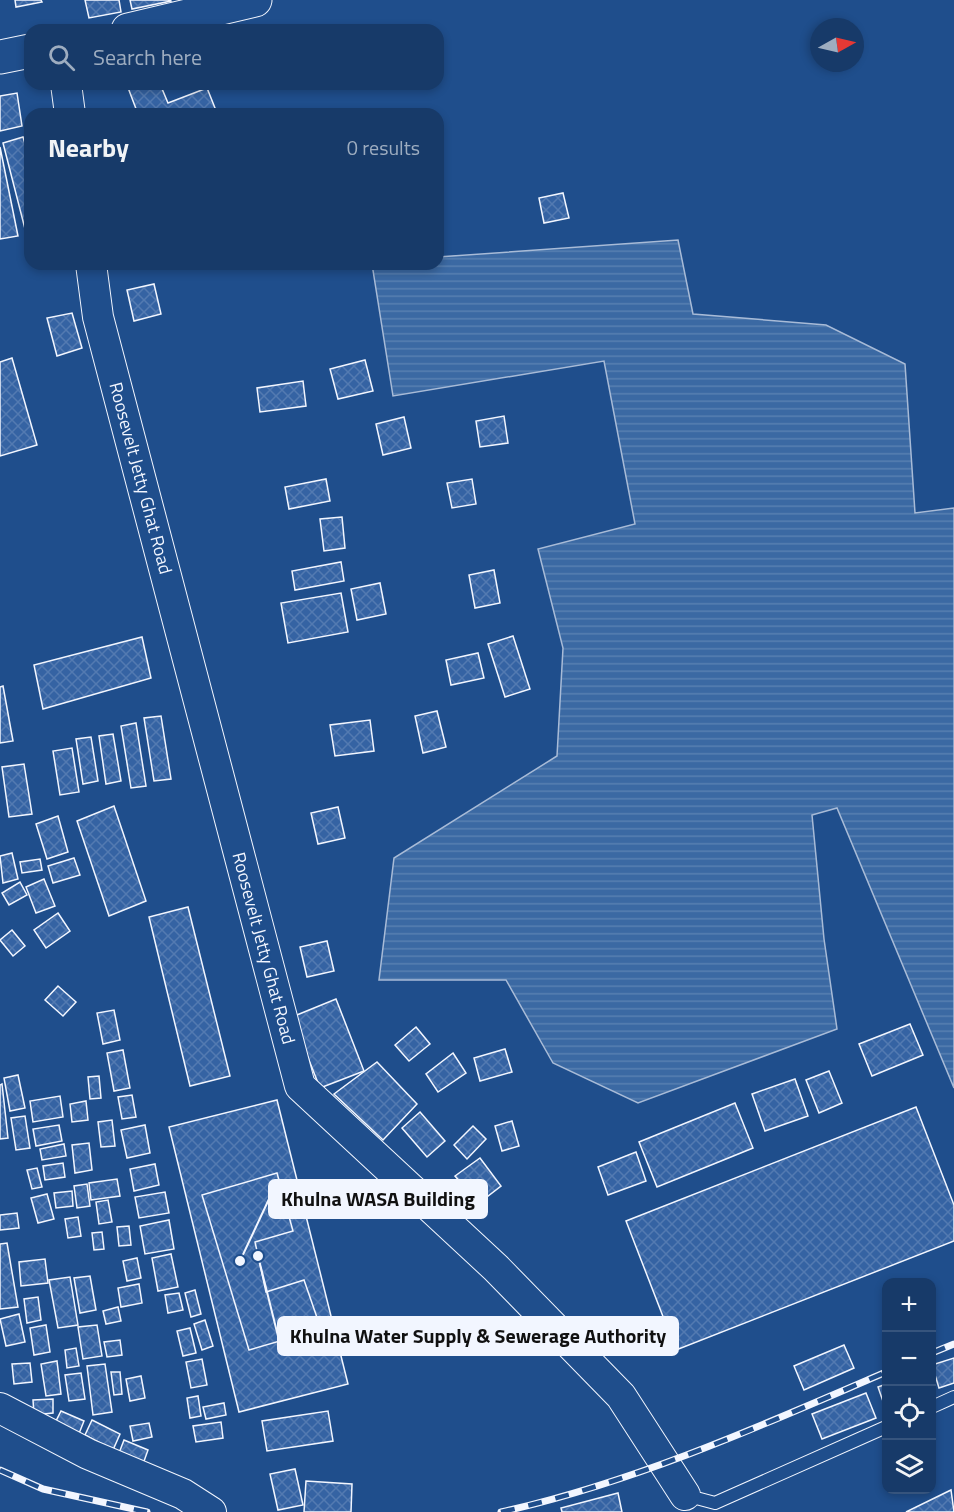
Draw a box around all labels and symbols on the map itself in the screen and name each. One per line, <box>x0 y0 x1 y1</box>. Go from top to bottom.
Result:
north arrow <box>810 18 864 72</box>
street label: Roosevelt Jetty Ghat Road <box>102 379 180 577</box>
street label: Roosevelt Jetty Ghat Road <box>225 849 303 1047</box>
callout: Khulna WASA Building <box>269 1180 487 1218</box>
text: Khulna WASA Building <box>281 1183 475 1214</box>
callout: Khulna Water Supply & Sewerage Authority <box>278 1317 678 1355</box>
text: Khulna Water Supply & Sewerage Authority <box>290 1320 666 1351</box>

